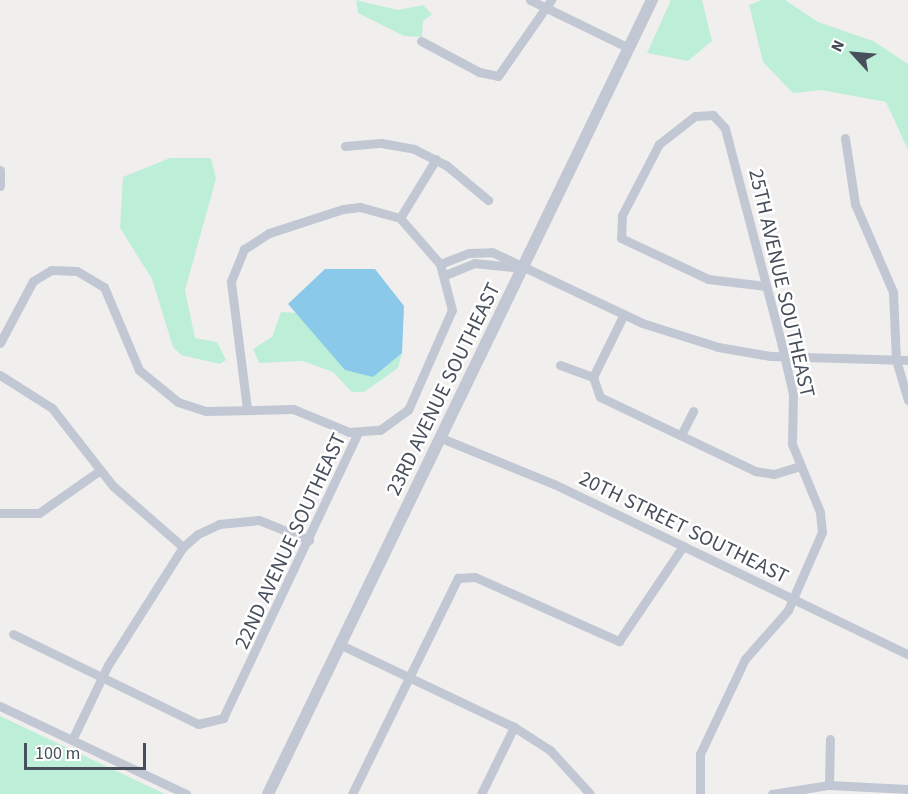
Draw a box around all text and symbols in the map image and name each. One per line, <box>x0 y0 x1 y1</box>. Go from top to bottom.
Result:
north arrow <box>824 24 884 84</box>
text: N <box>826 37 850 56</box>
street label: 25TH AVENUE SOUTHEAST <box>743 166 821 400</box>
street label: 23RD AVENUE SOUTHEAST <box>380 279 506 499</box>
street label: 22ND AVENUE SOUTHEAST <box>229 429 351 653</box>
street label: 20TH STREET SOUTHEAST <box>575 465 793 589</box>
scale bar <box>27 731 148 769</box>
text: 100 m <box>35 741 80 766</box>

